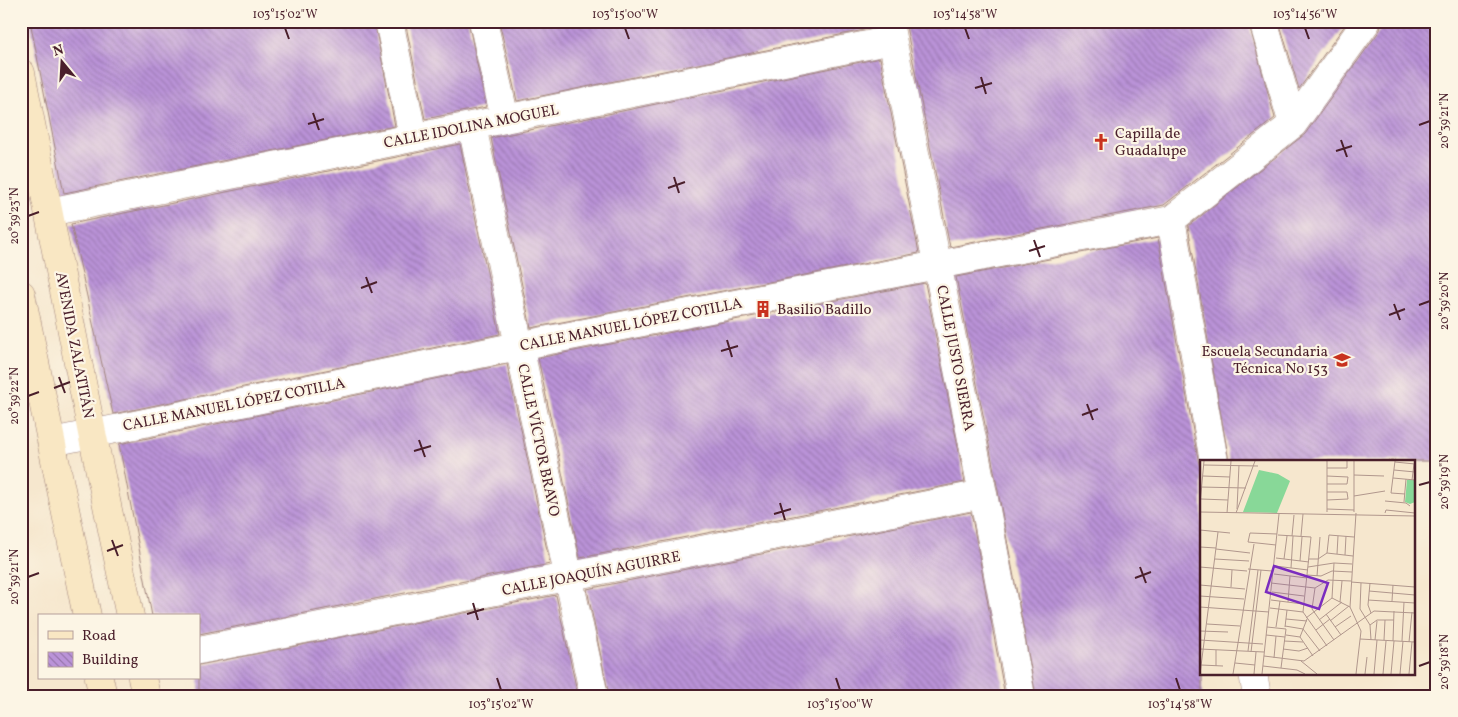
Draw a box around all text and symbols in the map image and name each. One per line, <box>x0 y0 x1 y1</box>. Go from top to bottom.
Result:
text: 103°15'02"W <box>253 7 317 23</box>
text: 103°15'00"W <box>592 7 658 23</box>
text: 103°14'58"W <box>933 7 997 23</box>
text: 103°14'56"W <box>1273 7 1337 23</box>
north arrow <box>38 38 88 88</box>
text: N <box>51 40 66 62</box>
text: 20°39'21"N <box>1437 93 1453 149</box>
street label: CALLE IDOLINA MOGUEL <box>382 100 561 155</box>
place label: Capilla de Guadalupe <box>1115 124 1186 162</box>
church icon: Capilla de Guadalupe <box>1091 132 1111 152</box>
text: 20°39'23"N <box>7 187 23 245</box>
street label: AVENIDA ZALATITÁN <box>49 270 98 420</box>
text: 20°39'20"N <box>1437 272 1453 330</box>
street label: CALLE JUSTO SIERRA <box>930 284 979 433</box>
street label: CALLE MANUEL LÓPEZ COTILLA <box>518 294 745 357</box>
building icon: Basilio Badillo <box>753 299 773 319</box>
place label: Basilio Badillo <box>777 300 871 321</box>
place label: Escuela Secundaria Técnica No 153 <box>1202 342 1328 380</box>
school or university icon: Escuela Secundaria Técnica No 153 <box>1332 350 1352 370</box>
street label: CALLE VÍCTOR BRAVO <box>511 362 564 519</box>
text: 20°39'22"N <box>7 367 23 425</box>
street label: CALLE MANUEL LÓPEZ COTILLA <box>121 374 348 437</box>
text: 20°39'19"N <box>1437 454 1453 510</box>
inset map <box>1200 460 1416 674</box>
street label: CALLE JOAQUÍN AGUIRRE <box>500 547 682 602</box>
text: 20°39'21"N <box>7 549 23 605</box>
legend <box>38 614 200 680</box>
text: Road <box>82 626 116 647</box>
text: 20°39'18"N <box>1437 634 1453 690</box>
text: Building <box>82 650 139 671</box>
text: 103°15'02"W <box>469 697 533 713</box>
text: 103°15'00"W <box>807 697 873 713</box>
text: 103°14'58"W <box>1148 697 1212 713</box>

